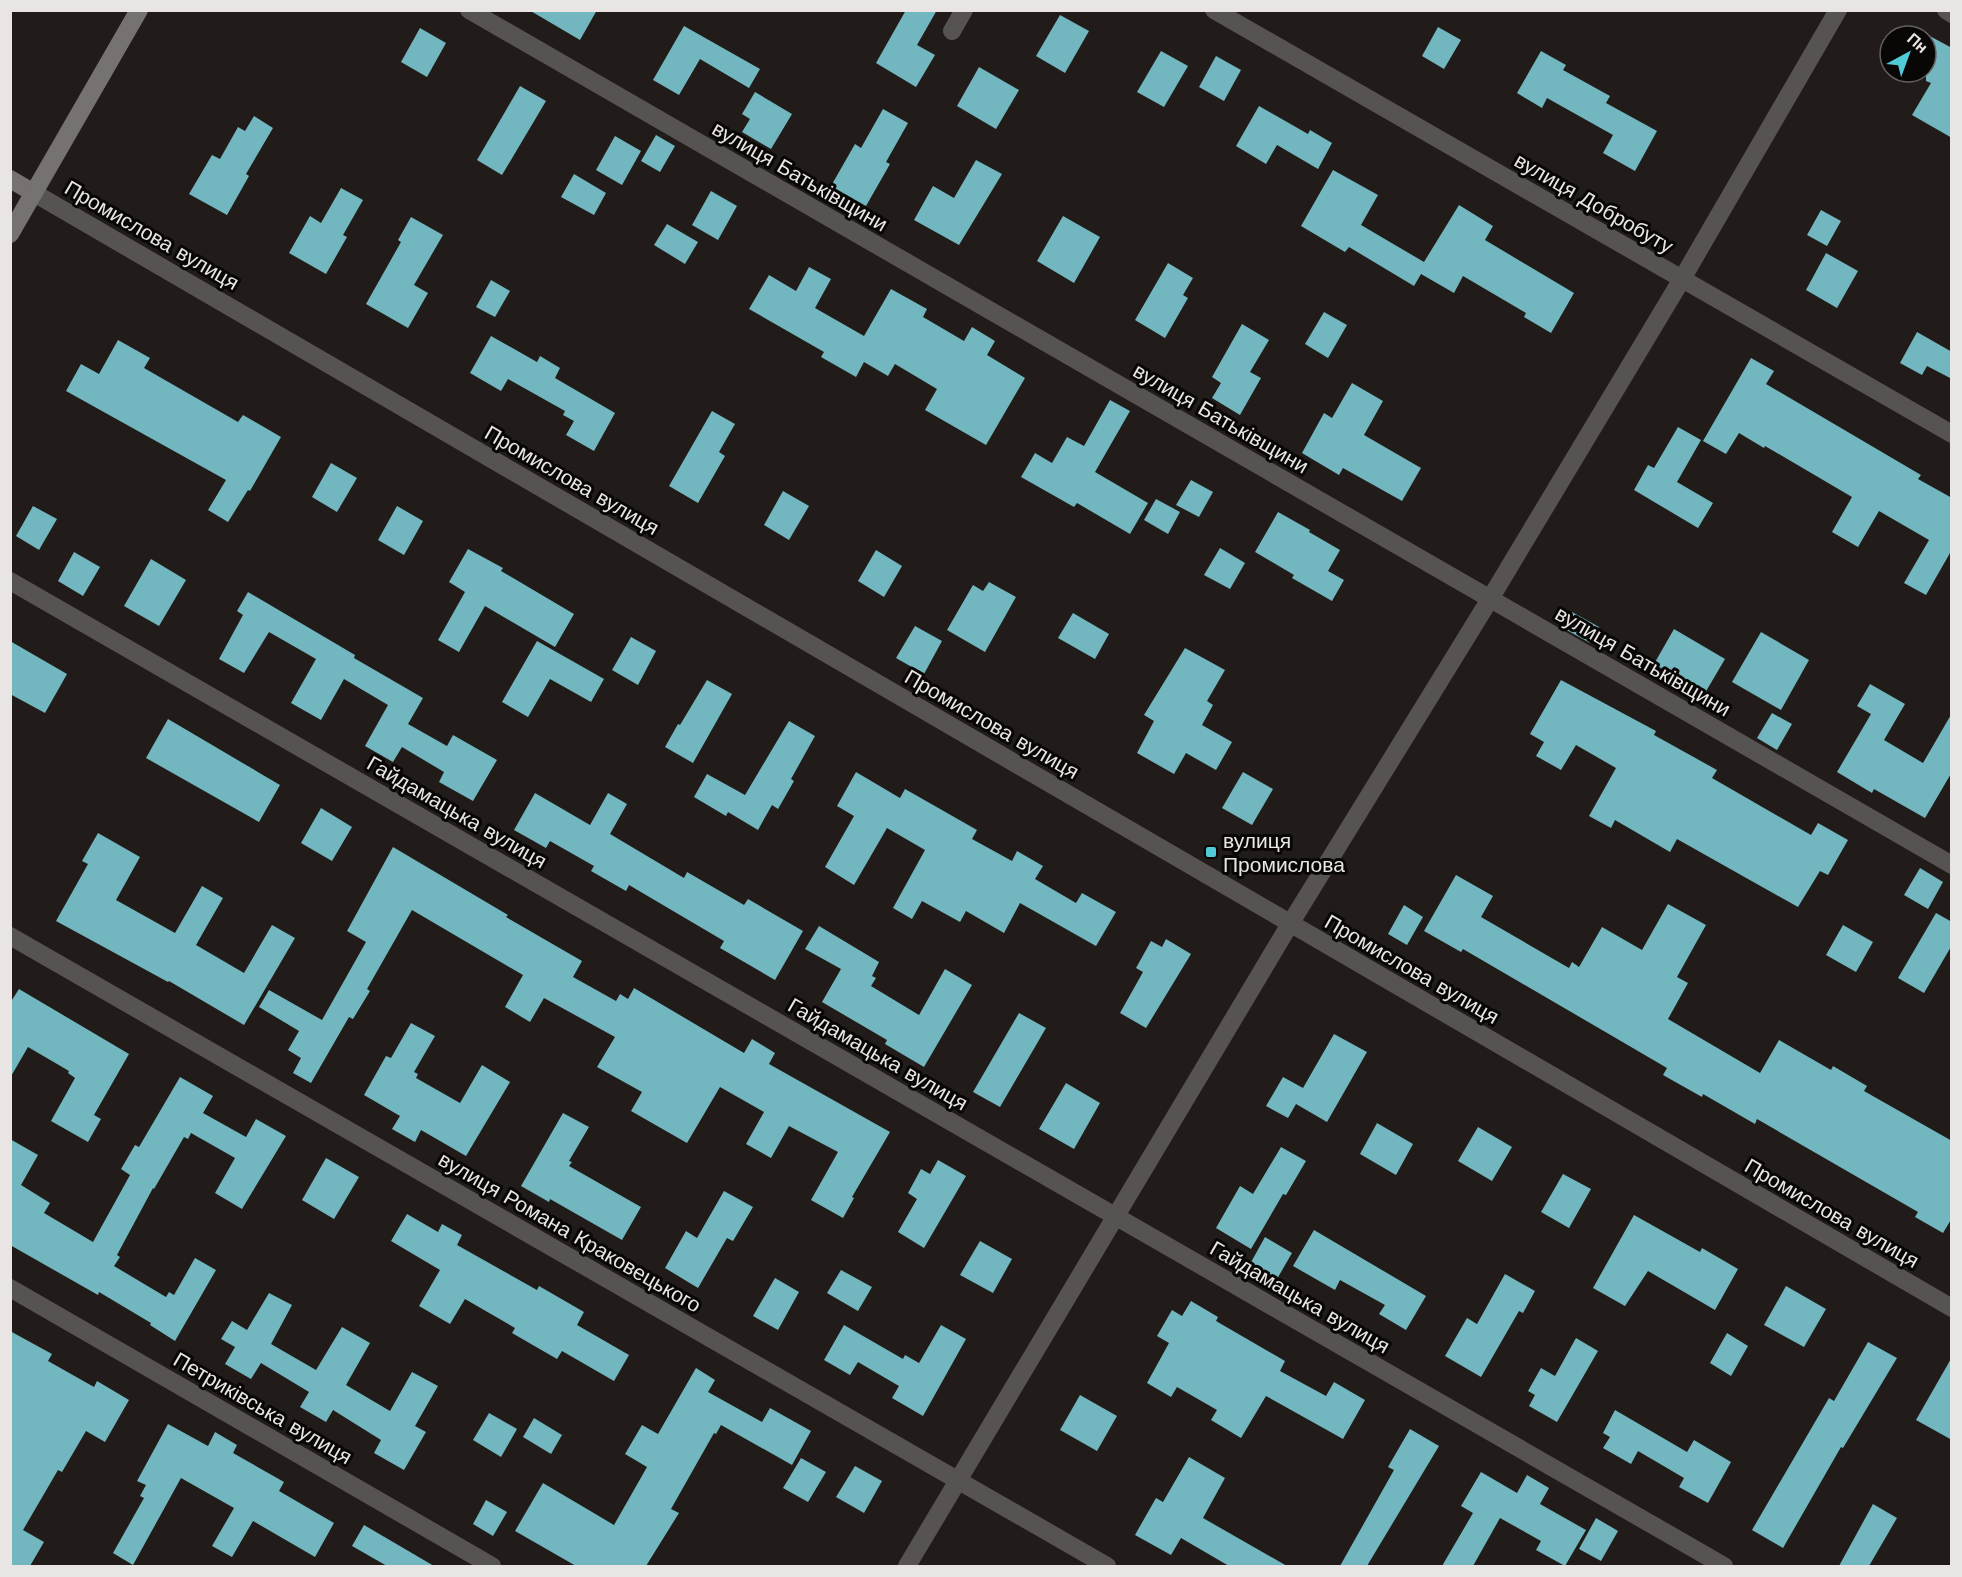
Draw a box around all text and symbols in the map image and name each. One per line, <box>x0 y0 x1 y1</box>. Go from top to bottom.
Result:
north arrow <box>1878 24 1938 84</box>
text: Пн <box>1903 29 1932 57</box>
street label: вулиця Батьківщини <box>708 116 892 236</box>
street label: вулиця Добробуту <box>1510 147 1678 259</box>
street label: Промислова вулиця <box>60 175 244 295</box>
street label: вулиця Батьківщини <box>1129 358 1313 478</box>
street label: Промислова вулиця <box>480 420 664 540</box>
street label: вулиця Батьківщини <box>1551 601 1735 721</box>
street label: Промислова вулиця <box>900 664 1084 784</box>
street label: Гайдамацька вулиця <box>363 750 551 874</box>
place label: вулиця Промислова <box>1223 828 1345 877</box>
marker: вулиця Промислова <box>1204 845 1218 859</box>
street label: Промислова вулиця <box>1320 909 1504 1029</box>
street label: Гайдамацька вулиця <box>784 992 972 1116</box>
street label: вулиця Романа Краковецького <box>434 1146 706 1318</box>
street label: Промислова вулиця <box>1740 1153 1924 1273</box>
street label: Гайдамацька вулиця <box>1206 1235 1394 1359</box>
street label: Петриківська вулиця <box>169 1347 357 1469</box>

